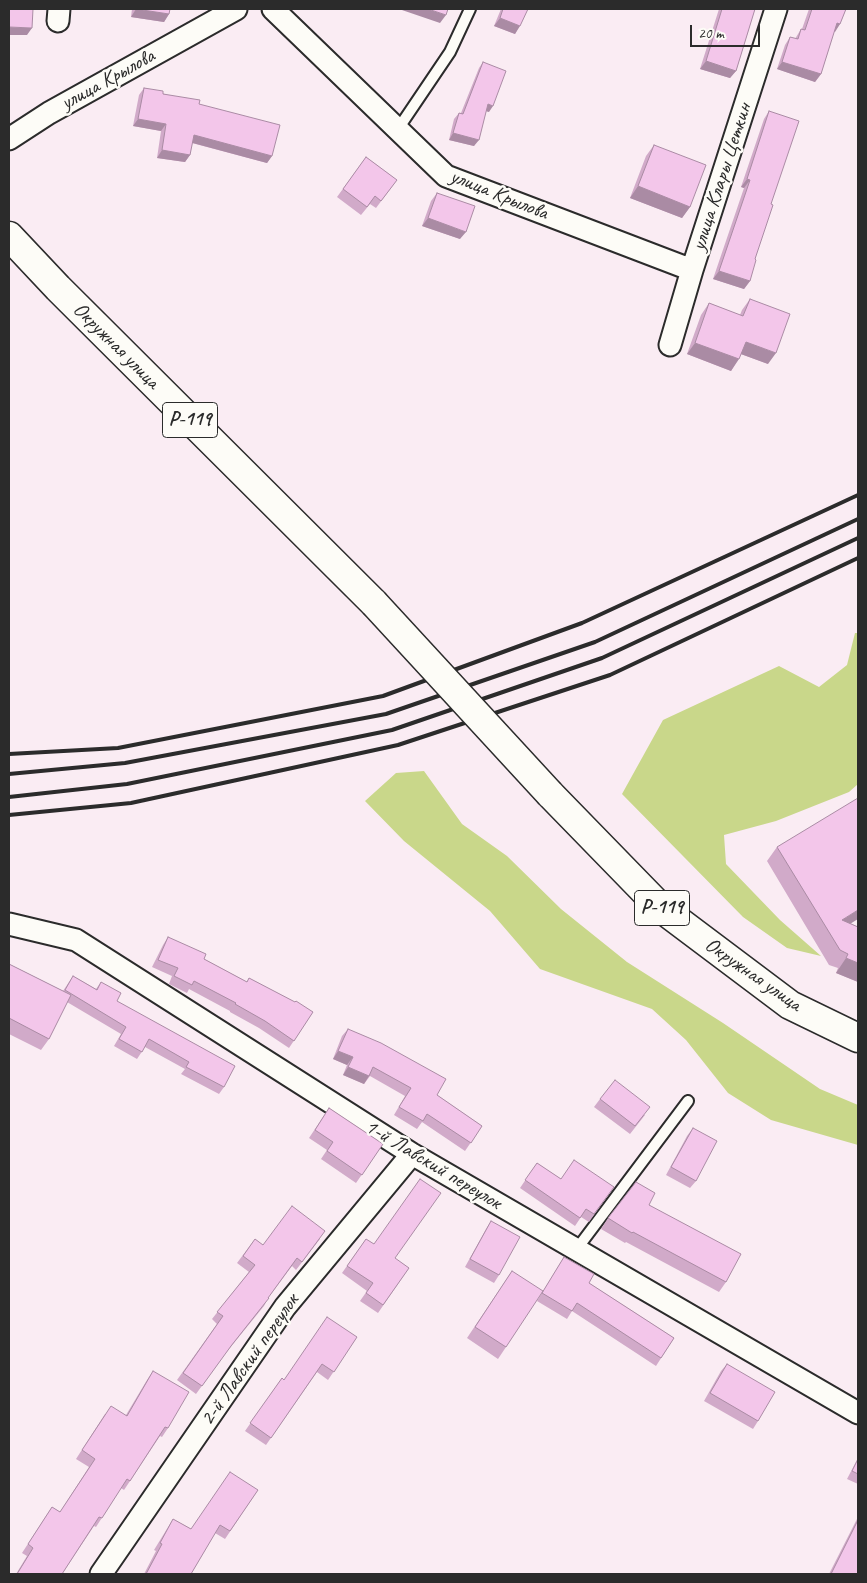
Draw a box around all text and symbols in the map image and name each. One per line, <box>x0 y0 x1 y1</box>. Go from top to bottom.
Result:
scale bar <box>692 15 762 47</box>
text: 20 m <box>698 24 724 43</box>
street label: улица Крылова <box>57 44 159 116</box>
street label: улица Клары Цеткин <box>686 100 758 254</box>
street label: улица Крылова <box>446 164 552 226</box>
street label: Окружная улица <box>67 297 165 395</box>
road number: Р-119 <box>162 402 218 438</box>
road number: Р-119 <box>634 890 690 926</box>
street label: Окружная улица <box>700 932 806 1018</box>
street label: 1-й Лавский переулок <box>360 1114 506 1216</box>
street label: 2-й Лавский переулок <box>195 1289 305 1431</box>

